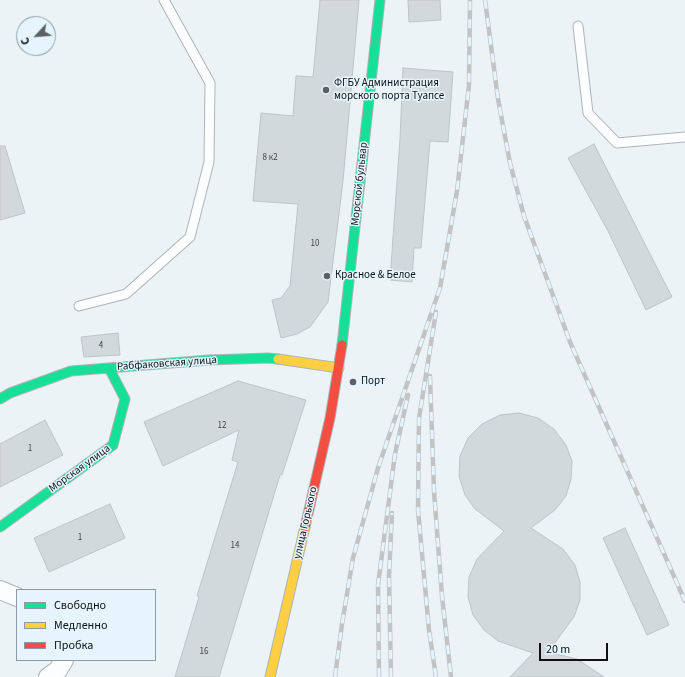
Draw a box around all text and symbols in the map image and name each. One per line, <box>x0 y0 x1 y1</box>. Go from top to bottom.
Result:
north arrow <box>16 16 56 56</box>
text: С <box>18 35 34 47</box>
place label: ФГБУ Администрация морского порта Туапсе <box>334 77 444 103</box>
marker: ФГБУ Администрация морского порта Туапсе <box>321 85 331 95</box>
street label: Морской бульвар <box>349 141 371 227</box>
house number: 8 к2 <box>262 153 278 163</box>
house number: 10 <box>311 239 319 249</box>
place label: Красное & Белое <box>335 269 416 283</box>
marker: Красное & Белое <box>322 271 332 281</box>
house number: 4 <box>99 341 103 351</box>
street label: Рабфаковская улица <box>117 354 217 374</box>
place label: Порт <box>361 375 385 389</box>
marker: Порт <box>348 377 358 387</box>
house number: 12 <box>218 421 226 431</box>
street label: Морская улица <box>47 442 113 496</box>
house number: 1 <box>28 444 32 454</box>
street label: улица Горького <box>291 485 321 561</box>
house number: 1 <box>78 533 82 543</box>
house number: 14 <box>231 541 239 551</box>
legend <box>16 589 156 661</box>
text: Свободно <box>54 597 106 614</box>
text: Медленно <box>54 617 108 634</box>
scale bar <box>541 635 610 661</box>
text: Пробка <box>54 637 93 654</box>
text: 20 m <box>546 641 570 658</box>
house number: 16 <box>200 647 208 657</box>

